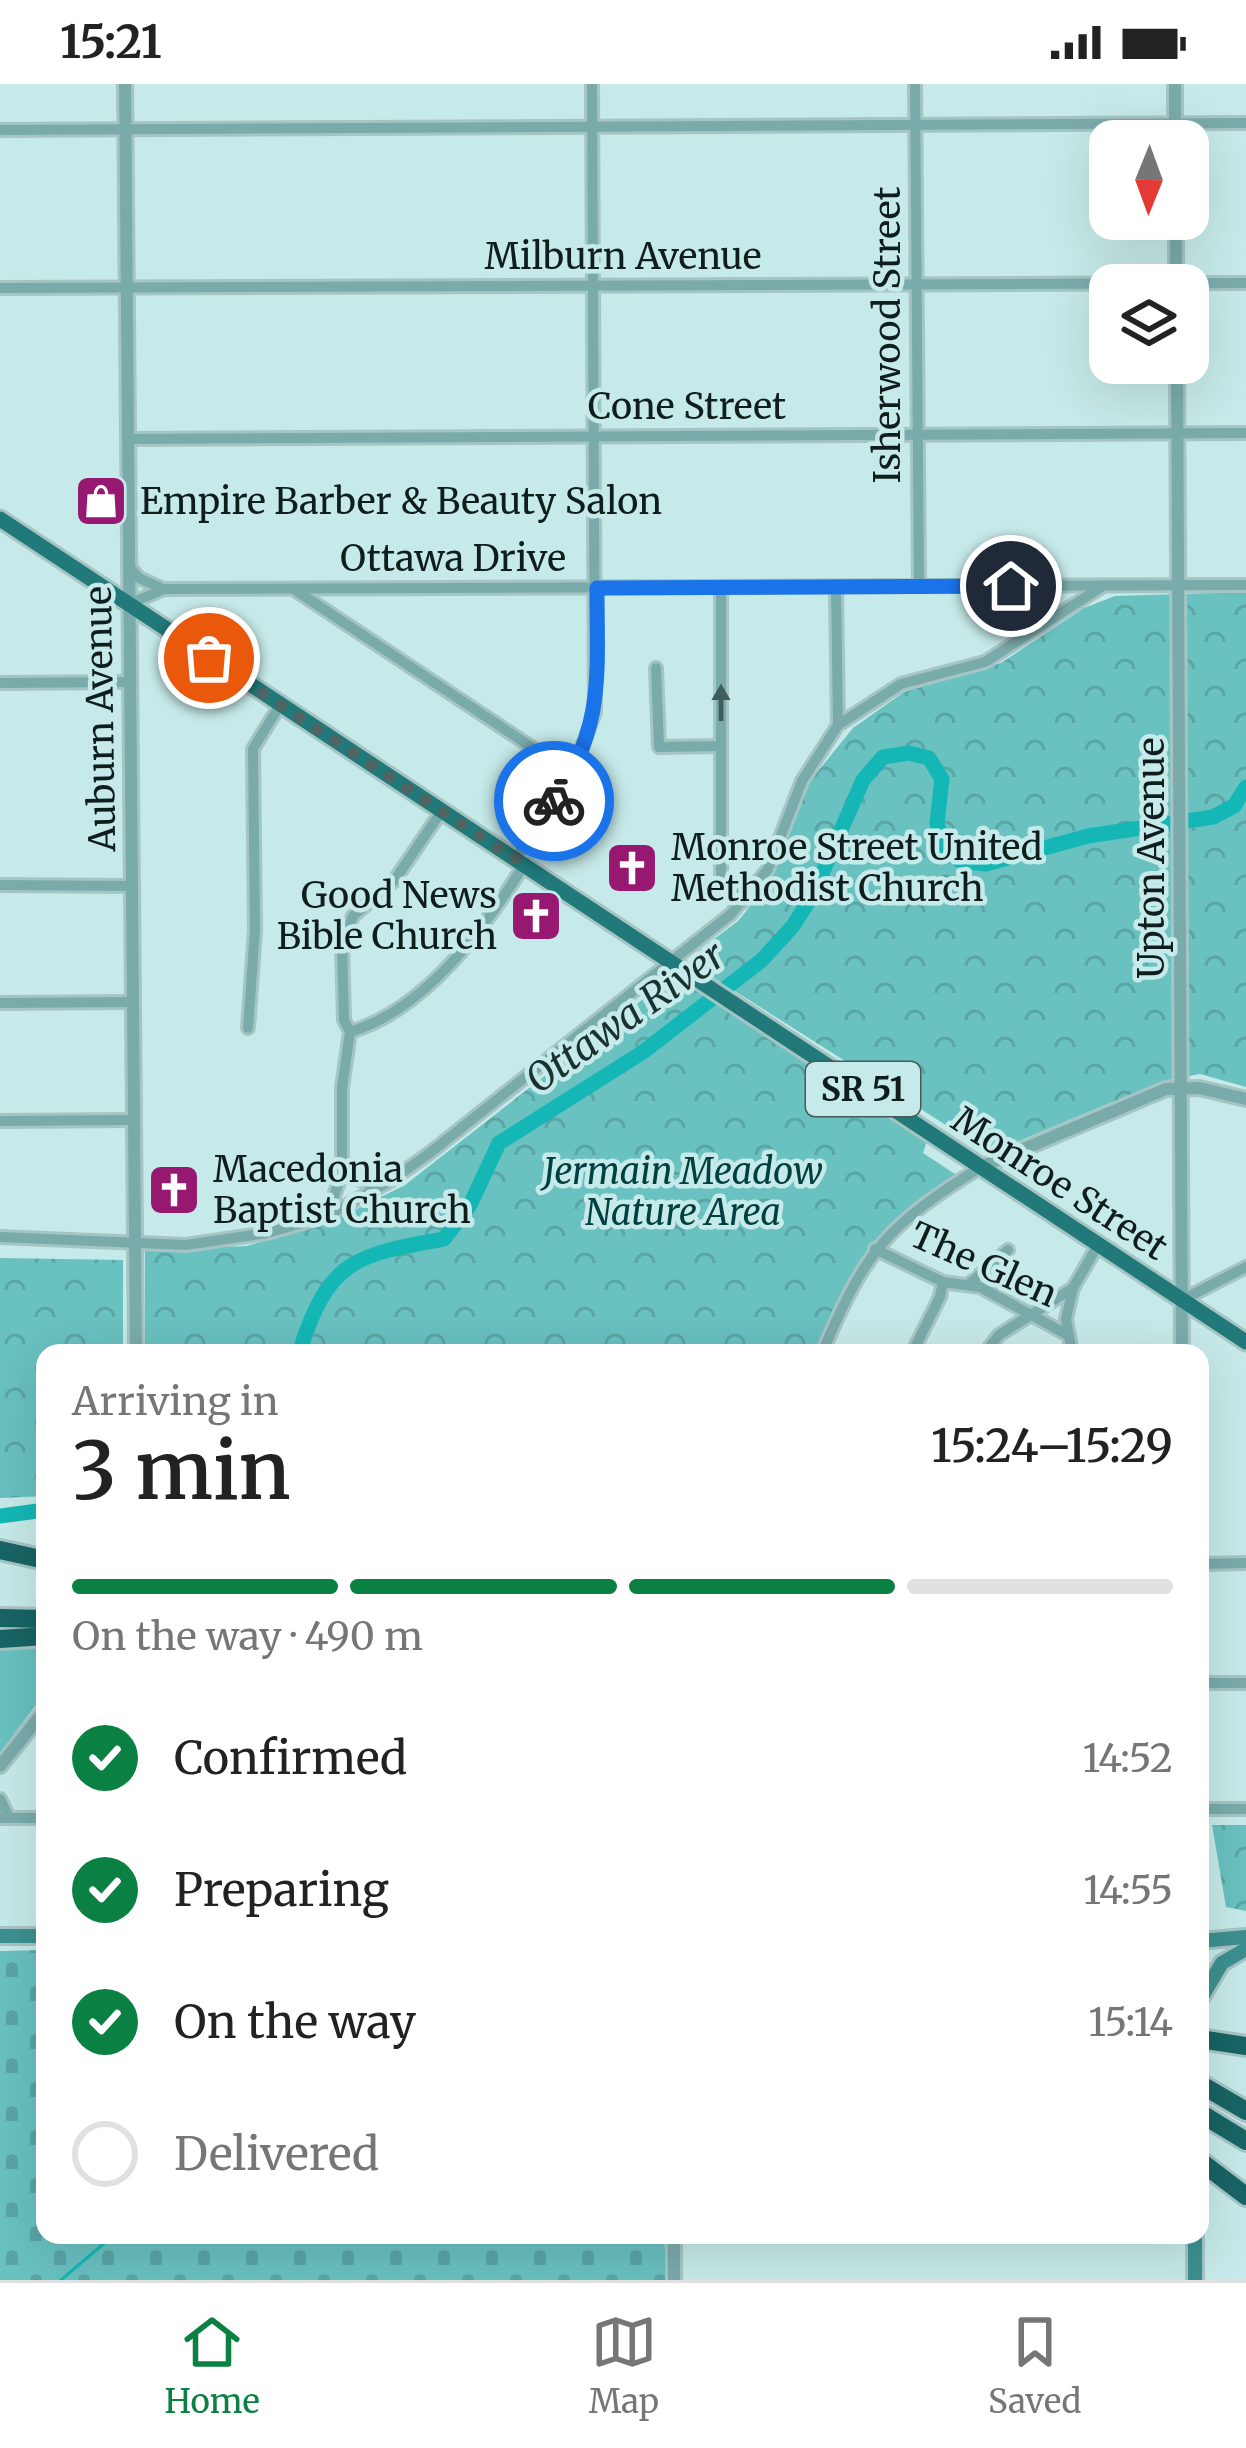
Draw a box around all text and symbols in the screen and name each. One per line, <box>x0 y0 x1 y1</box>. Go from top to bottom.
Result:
text: 15:21 <box>60 14 162 70</box>
north arrow <box>1089 120 1209 240</box>
map controls <box>1089 120 1209 384</box>
street label: Isherwood Street <box>865 187 910 483</box>
street label: Milburn Avenue <box>485 234 761 279</box>
button: layers <box>1089 264 1209 384</box>
street label: Cone Street <box>588 384 786 429</box>
shop icon: Empire Barber & Beauty Salon <box>73 473 129 529</box>
place label: Empire Barber & Beauty Salon <box>140 479 662 524</box>
pin <box>960 535 1062 637</box>
street label: Ottawa Drive <box>340 536 566 581</box>
icon: home <box>978 553 1044 619</box>
street label: Auburn Avenue <box>76 586 125 853</box>
pin <box>158 607 260 709</box>
icon: bag <box>176 625 242 691</box>
one-way arrow <box>711 683 731 721</box>
street label: Upton Avenue <box>1129 737 1174 979</box>
courier <box>494 741 614 861</box>
icon: bike <box>521 768 587 834</box>
place label: Monroe Street United Methodist Church <box>671 825 1043 911</box>
church icon: Monroe Street United Methodist Church <box>604 840 660 896</box>
place label: Good News Bible Church <box>277 873 497 959</box>
church icon: Good News Bible Church <box>508 888 564 944</box>
water label: Ottawa River <box>516 930 735 1104</box>
road number: SR 51 <box>806 1062 920 1116</box>
street label: Monroe Street <box>944 1097 1176 1270</box>
place label: Macedonia Baptist Church <box>213 1147 471 1233</box>
park label: Jermain Meadow Nature Area <box>539 1149 823 1235</box>
church icon: Macedonia Baptist Church <box>146 1162 202 1218</box>
street label: The Glen <box>903 1212 1064 1317</box>
text: Arriving in <box>72 1377 279 1426</box>
text: 15:24–15:29 <box>931 1418 1173 1474</box>
text: 3 min <box>72 1422 291 1520</box>
text: On the way · 490 m <box>72 1612 423 1661</box>
icon: check <box>72 1725 138 1791</box>
text: Confirmed <box>174 1730 407 1786</box>
text: 14:52 <box>1083 1734 1173 1783</box>
icon: check <box>72 1857 138 1923</box>
text: Preparing <box>174 1862 389 1918</box>
text: 14:55 <box>1083 1866 1173 1915</box>
icon: check <box>72 1989 138 2055</box>
text: On the way <box>174 1994 416 2050</box>
text: 15:14 <box>1088 1998 1173 2047</box>
text: Delivered <box>174 2126 379 2182</box>
tab: Home <box>165 2309 260 2422</box>
tab: Map <box>589 2309 659 2422</box>
tab: Saved <box>988 2309 1082 2422</box>

